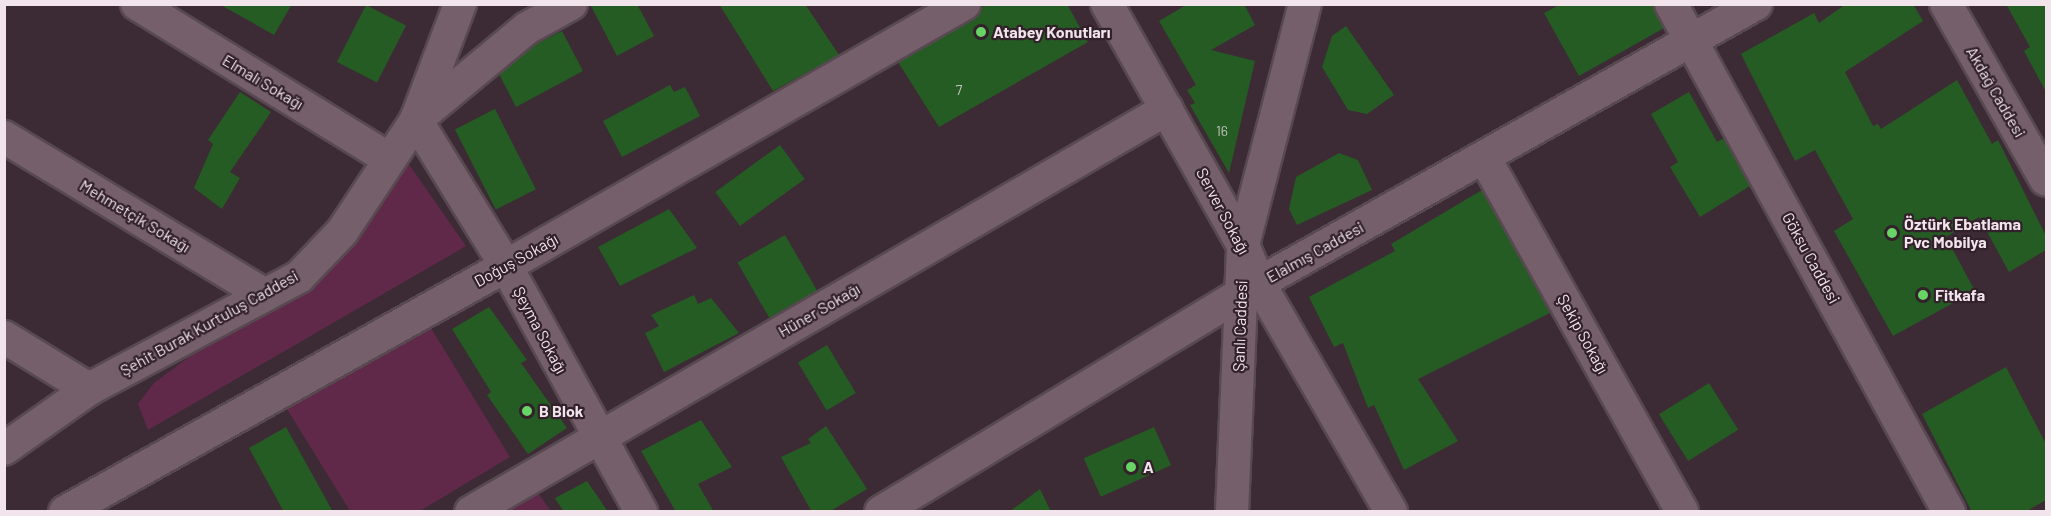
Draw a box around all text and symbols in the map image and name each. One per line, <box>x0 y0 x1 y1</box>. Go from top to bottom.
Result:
place label: Atabey Konutları <box>993 22 1111 42</box>
marker: Atabey Konutları <box>974 25 988 39</box>
street label: Akdağ Caddesi <box>1962 43 2030 141</box>
street label: Elmalı Sokağı <box>219 50 307 114</box>
house number: 7 <box>956 82 962 98</box>
house number: 16 <box>1216 123 1228 139</box>
street label: Server Sokağı <box>1192 165 1254 257</box>
street label: Mehmetçik Sokağı <box>76 175 194 257</box>
street label: Göksu Caddesi <box>1778 209 1844 307</box>
place label: Öztürk Ebatlama Pvc Mobilya <box>1904 214 2021 252</box>
street label: Elalmış Caddesi <box>1263 217 1367 287</box>
marker: Öztürk Ebatlama Pvc Mobilya <box>1885 226 1899 240</box>
street label: Doğuş Sokağı <box>471 229 561 291</box>
street label: Şehit Burak Kurtuluş Caddesi <box>117 266 301 380</box>
street label: Hüner Sokağı <box>775 279 863 341</box>
street label: Şanlı Caddesi <box>1229 280 1251 372</box>
street label: Şeyma Sokağı <box>509 283 571 377</box>
place label: Fitkafa <box>1935 285 1985 305</box>
marker: Fitkafa <box>1916 288 1930 302</box>
street label: Şekip Sokağı <box>1553 291 1613 377</box>
place label: B Blok <box>539 401 583 421</box>
marker: B Blok <box>520 404 534 418</box>
place label: A <box>1143 457 1154 477</box>
marker: A <box>1124 460 1138 474</box>

